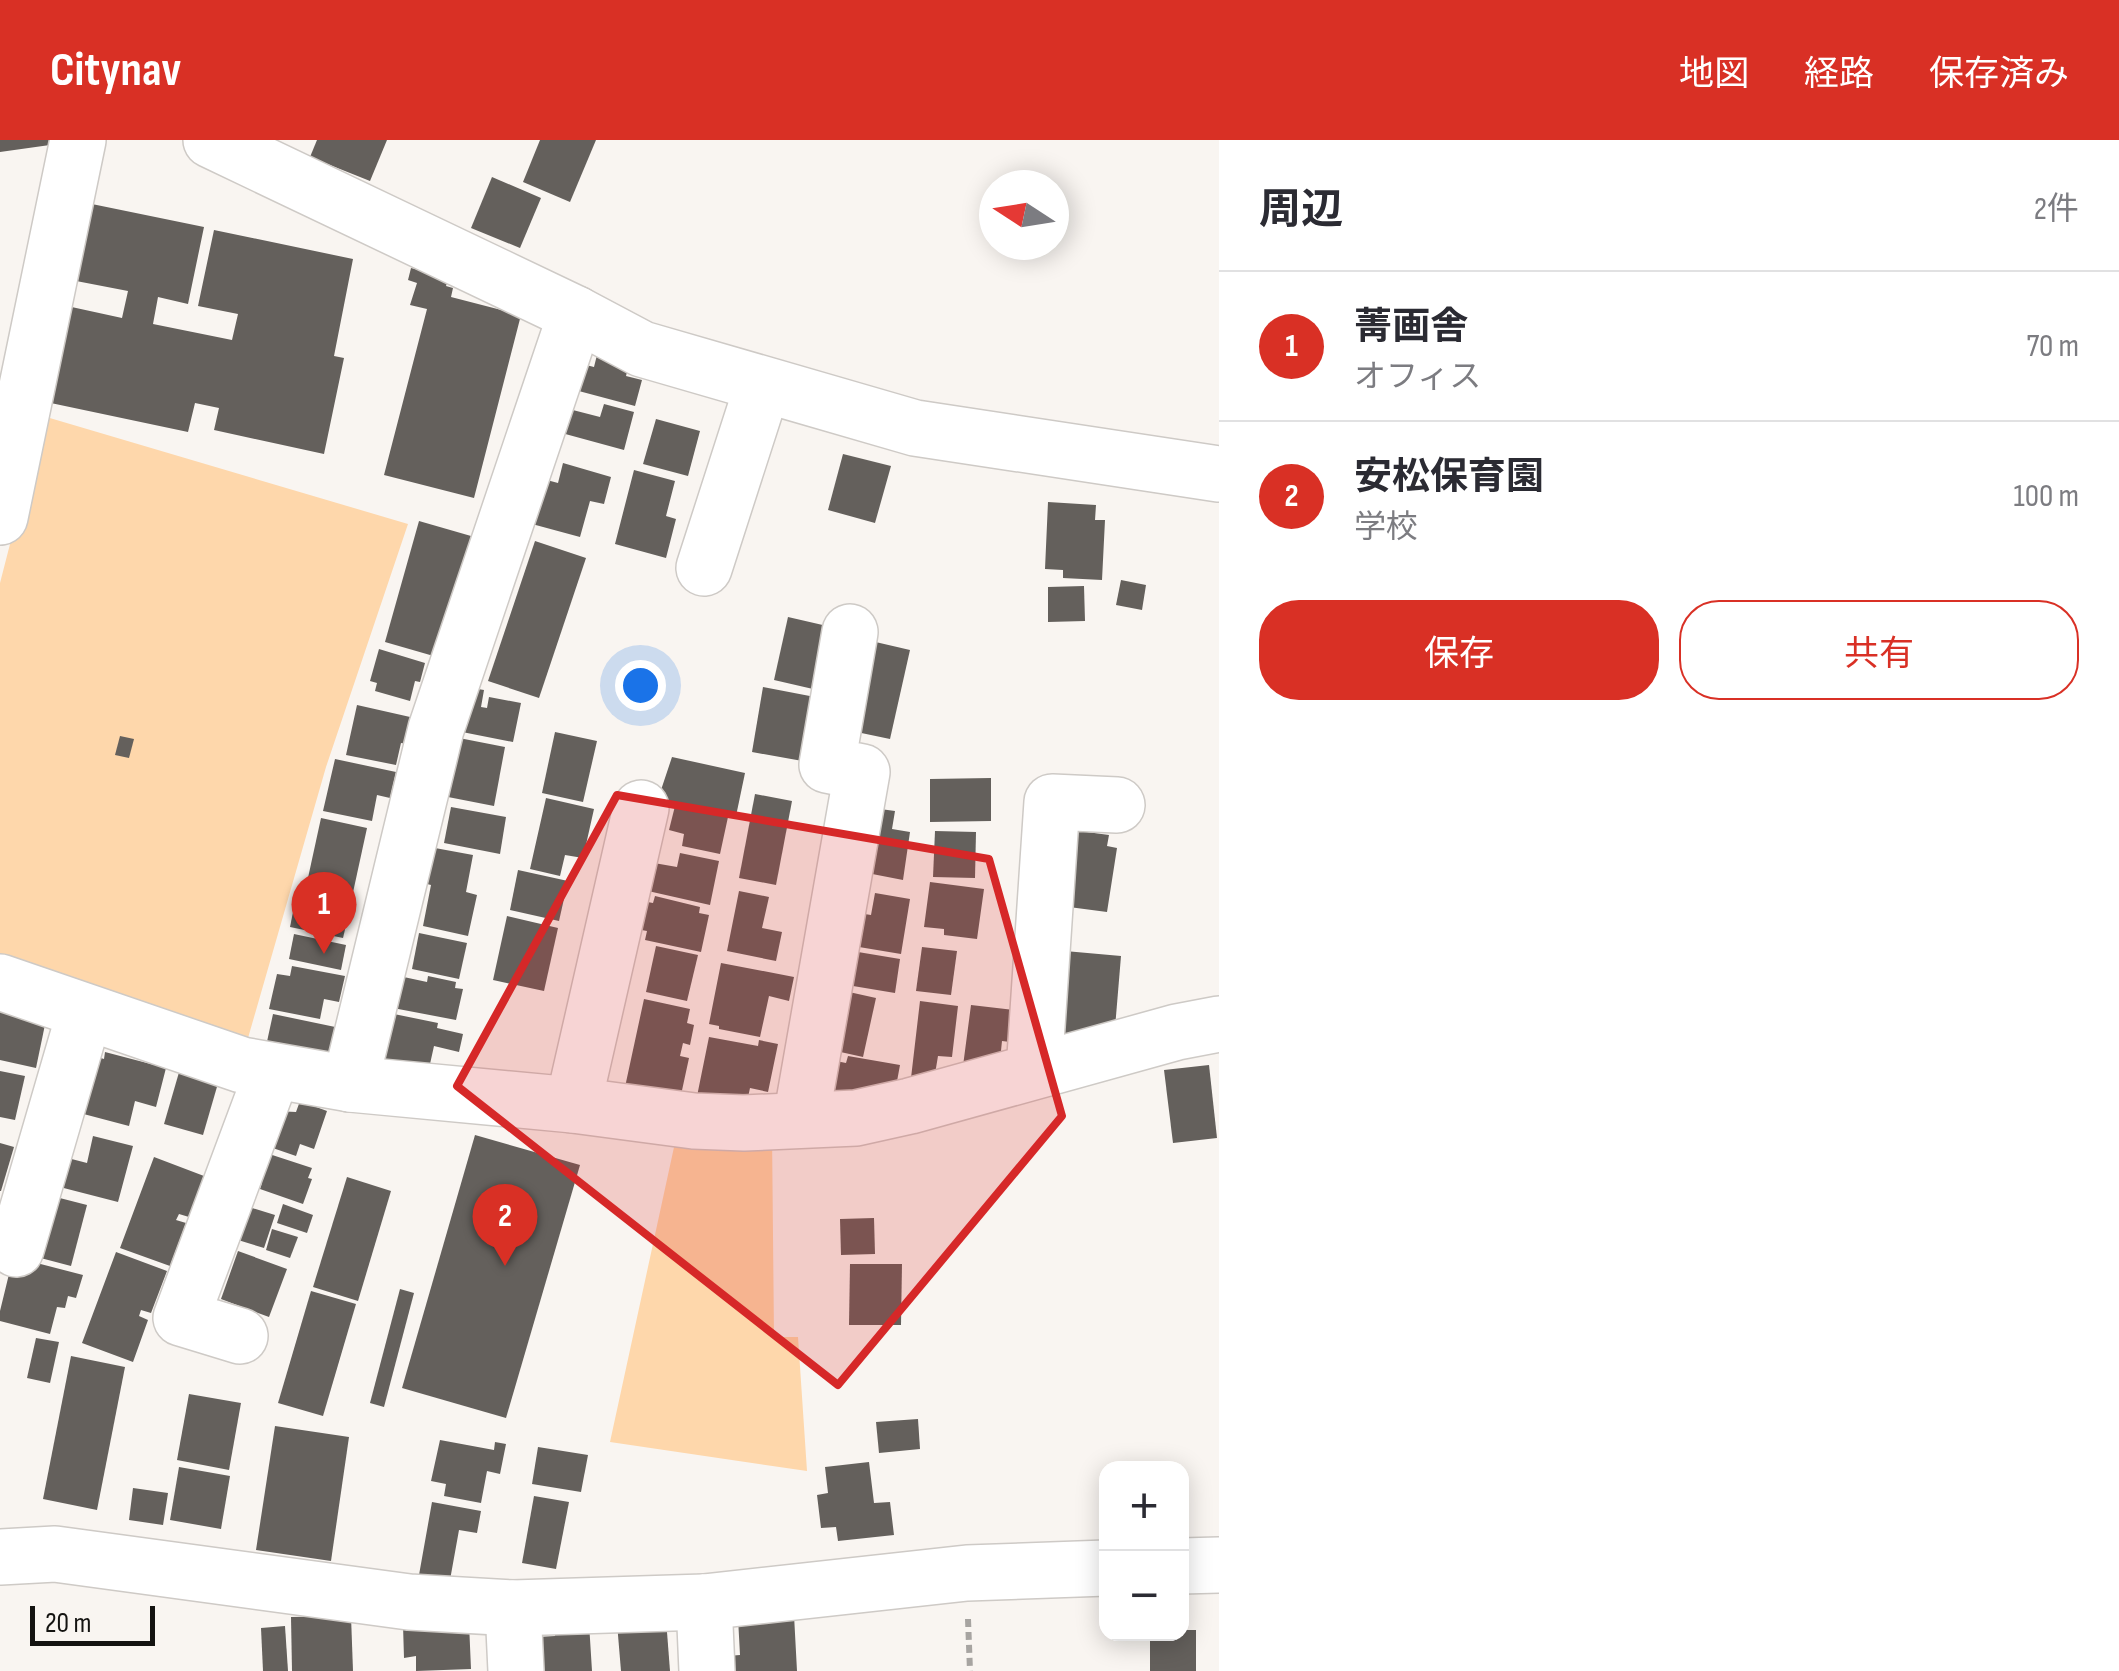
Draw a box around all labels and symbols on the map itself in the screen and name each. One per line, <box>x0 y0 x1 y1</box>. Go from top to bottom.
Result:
north arrow <box>979 170 1069 260</box>
your location <box>615 660 666 711</box>
pin: 1 <box>292 872 356 954</box>
pin: 2 <box>472 1184 538 1266</box>
scale bar <box>30 1601 155 1646</box>

